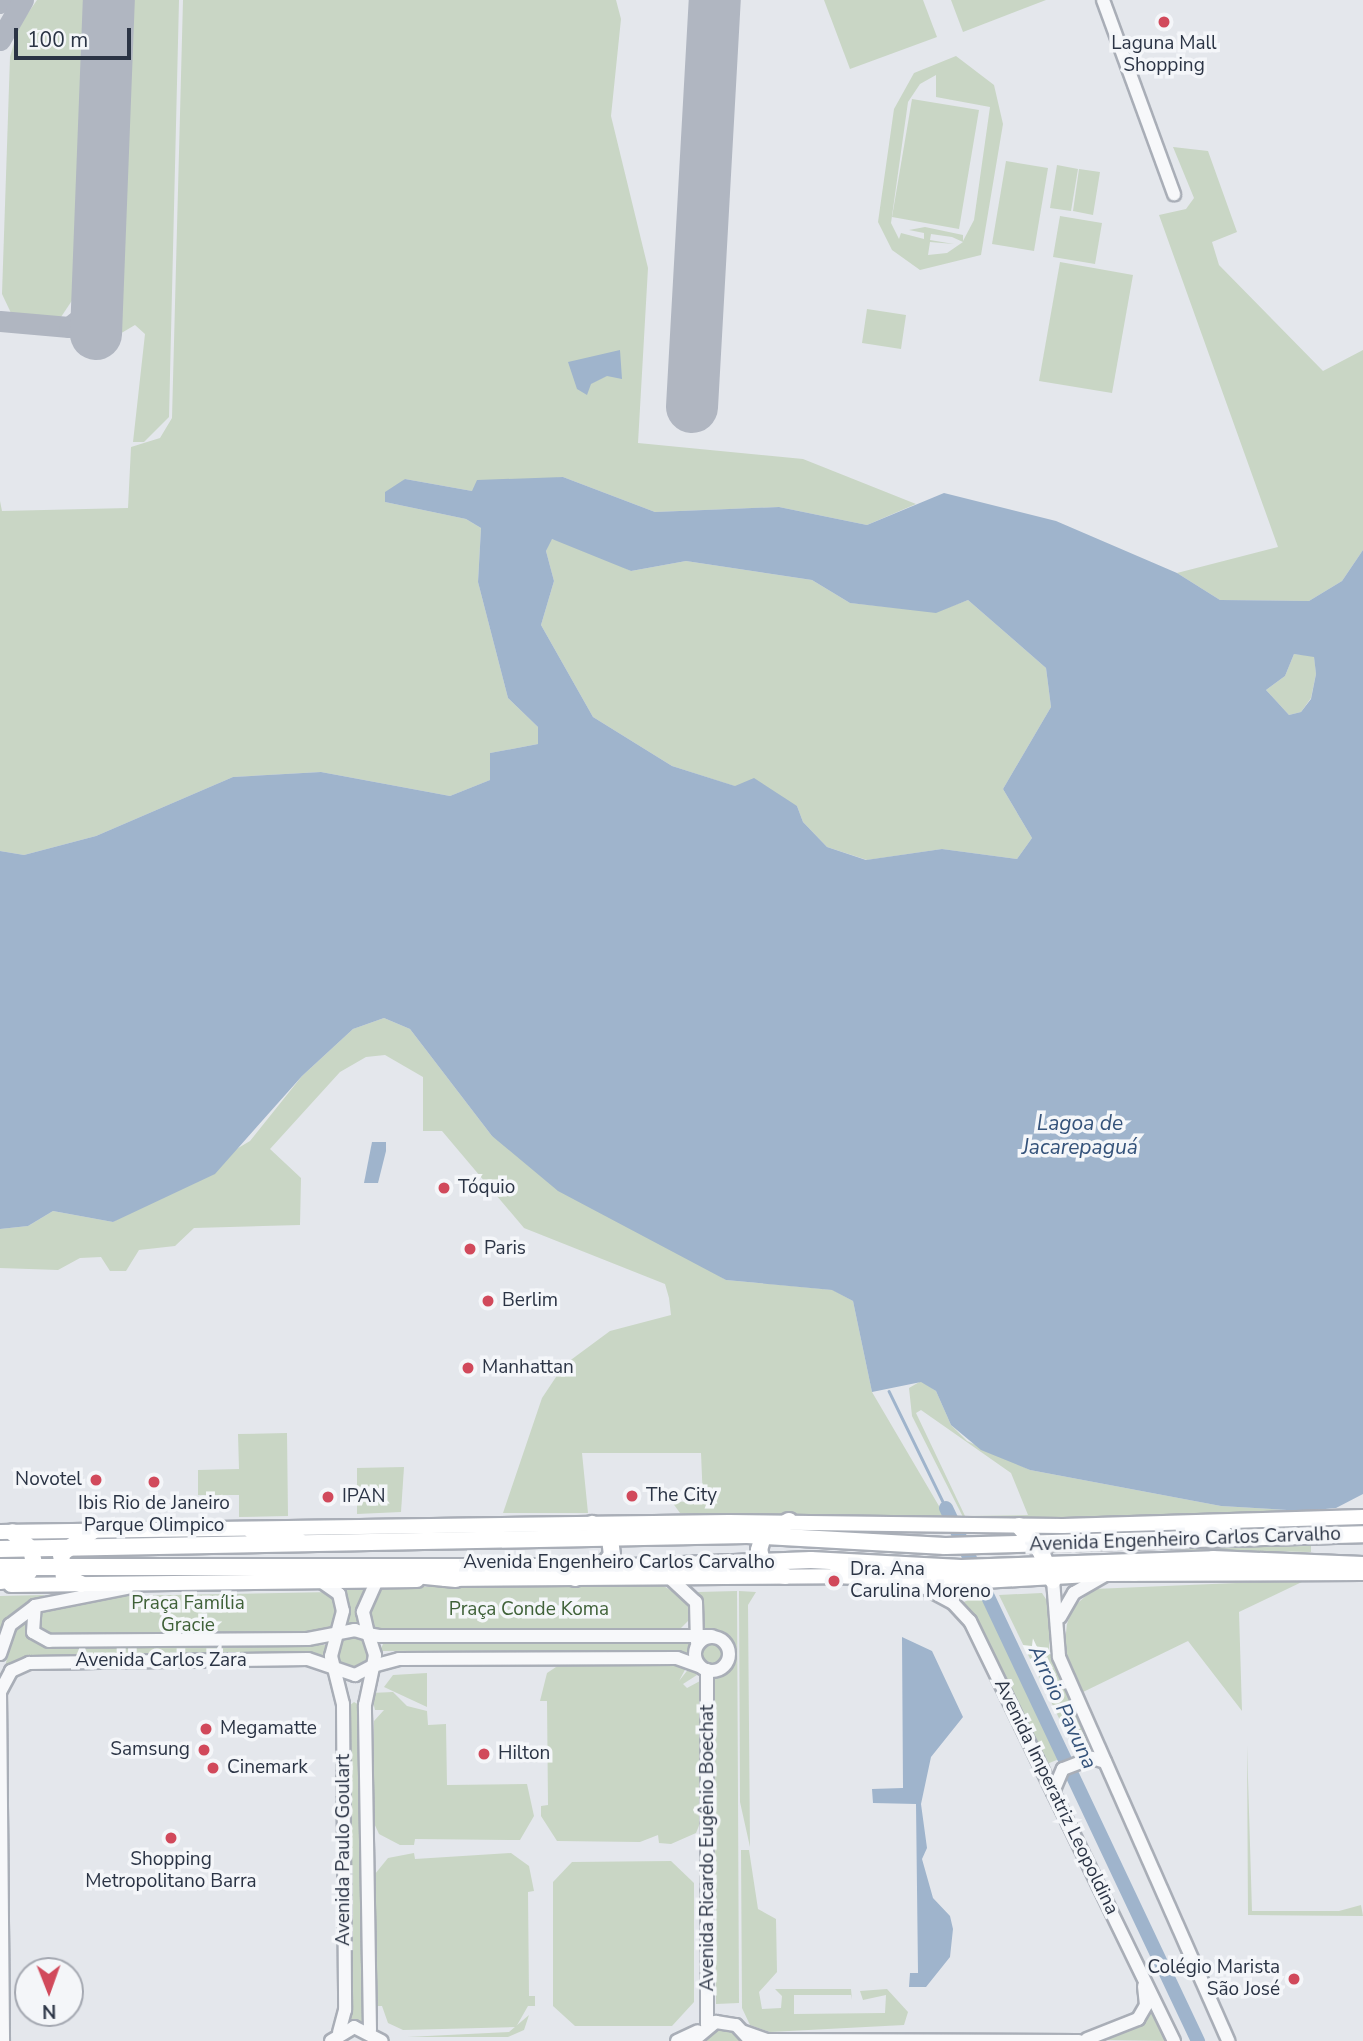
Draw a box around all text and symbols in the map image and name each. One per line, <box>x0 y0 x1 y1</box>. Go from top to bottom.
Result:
scale bar <box>18 14 135 58</box>
marker: Laguna Mall Shopping <box>1156 14 1172 30</box>
text: 100 m <box>27 26 88 54</box>
place label: Laguna Mall Shopping <box>1111 33 1217 77</box>
water label: Lagoa de Jacarepaguá <box>1022 1110 1138 1160</box>
place label: Tóquio <box>458 1177 515 1199</box>
marker: Tóquio <box>436 1180 452 1196</box>
place label: Paris <box>484 1238 526 1260</box>
marker: Paris <box>462 1241 478 1257</box>
place label: Berlim <box>502 1290 558 1312</box>
marker: Berlim <box>480 1293 496 1309</box>
place label: Manhattan <box>482 1357 574 1379</box>
marker: Manhattan <box>460 1360 476 1376</box>
place label: Novotel <box>15 1469 82 1491</box>
marker: Novotel <box>88 1472 104 1488</box>
marker: Ibis Rio de Janeiro Parque Olimpico <box>146 1474 162 1490</box>
place label: The City <box>646 1485 717 1507</box>
place label: IPAN <box>342 1486 385 1508</box>
marker: The City <box>624 1488 640 1504</box>
marker: IPAN <box>320 1489 336 1505</box>
place label: Ibis Rio de Janeiro Parque Olimpico <box>78 1493 230 1537</box>
street label: Avenida Engenheiro Carlos Carvalho <box>1029 1523 1341 1557</box>
street label: Avenida Engenheiro Carlos Carvalho <box>463 1552 775 1574</box>
place label: Dra. Ana Carulina Moreno <box>850 1559 991 1603</box>
marker: Dra. Ana Carulina Moreno <box>824 1571 844 1591</box>
park label: Praça Família Gracie <box>131 1593 245 1637</box>
park label: Praça Conde Koma <box>449 1599 609 1621</box>
water label: Arroio Pavuna <box>1023 1641 1103 1773</box>
street label: Avenida Carlos Zara <box>75 1650 247 1672</box>
street label: Avenida Imperatriz Leopoldina <box>989 1675 1123 1919</box>
street label: Avenida Ricardo Eugênio Boechat <box>697 1705 719 1991</box>
place label: Megamatte <box>220 1718 317 1740</box>
marker: Megamatte <box>198 1721 214 1737</box>
place label: Samsung <box>110 1739 190 1761</box>
marker: Samsung <box>196 1742 212 1758</box>
place label: Hilton <box>498 1743 550 1765</box>
marker: Hilton <box>476 1746 492 1762</box>
street label: Avenida Paulo Goulart <box>333 1754 355 1946</box>
place label: Cinemark <box>227 1757 308 1779</box>
marker: Cinemark <box>205 1760 221 1776</box>
marker: Shopping Metropolitano Barra <box>163 1830 179 1846</box>
place label: Shopping Metropolitano Barra <box>85 1849 257 1893</box>
north arrow <box>14 1957 84 2027</box>
place label: Colégio Marista São José <box>1147 1957 1280 2001</box>
marker: Colégio Marista São José <box>1286 1971 1302 1987</box>
text: N <box>42 1998 57 2024</box>

